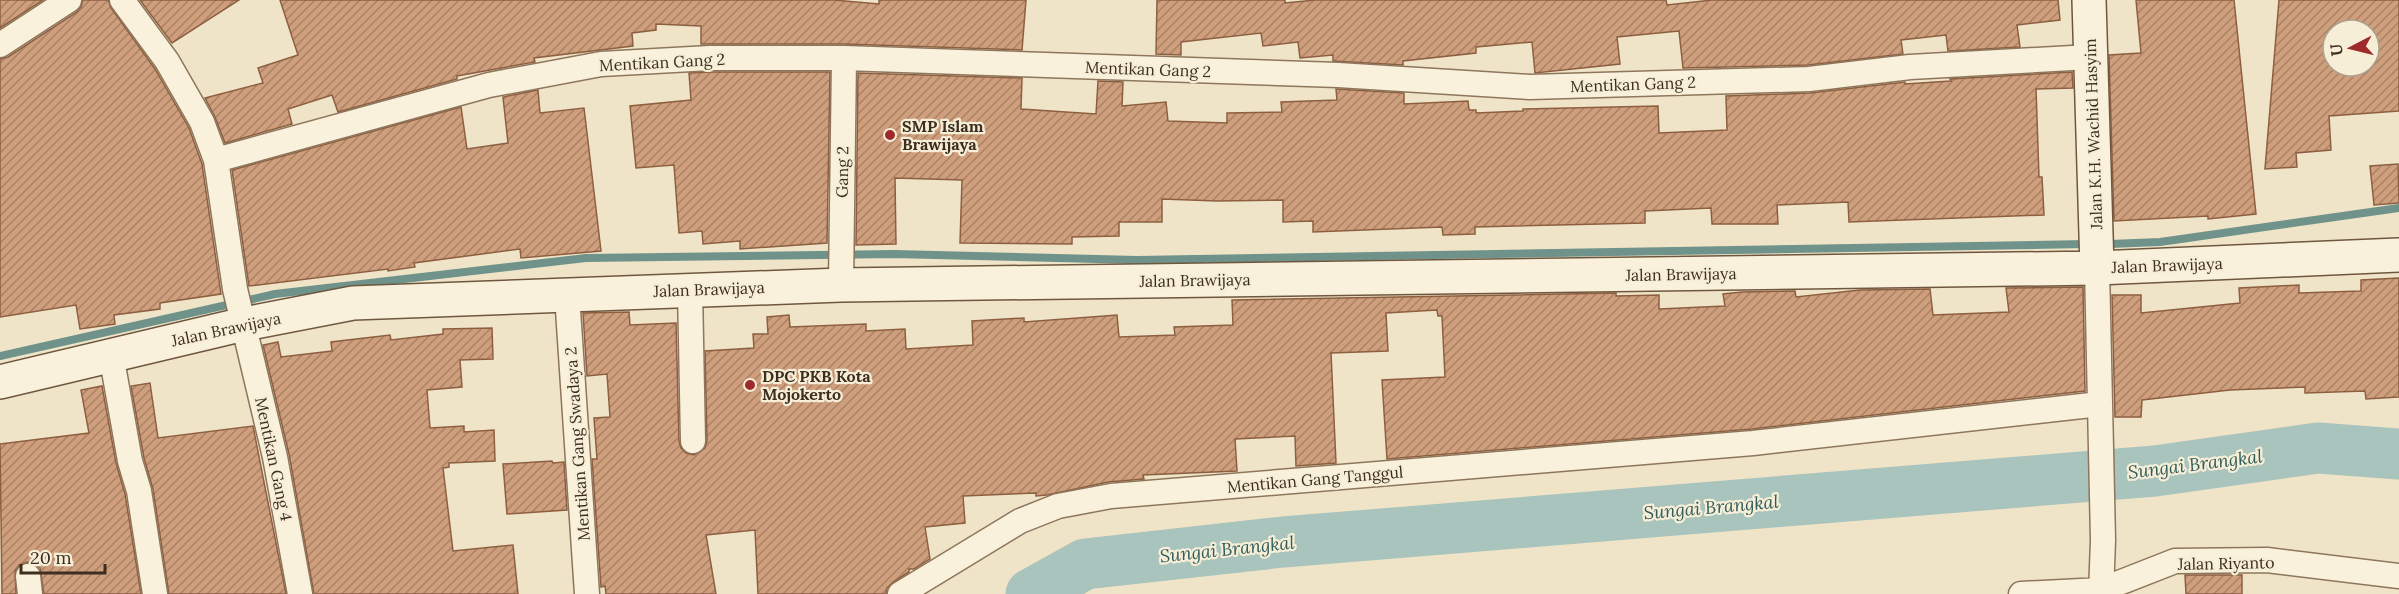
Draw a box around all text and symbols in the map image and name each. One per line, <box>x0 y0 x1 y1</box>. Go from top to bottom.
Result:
north arrow <box>2321 18 2381 78</box>
street label: Jalan K.H. Wachid Hasyim <box>2080 38 2106 231</box>
text: U <box>2325 43 2347 57</box>
street label: Mentikan Gang 2 <box>599 49 725 75</box>
street label: Mentikan Gang 2 <box>1085 57 1211 81</box>
street label: Mentikan Gang 2 <box>1570 72 1696 96</box>
place label: SMP Islam Brawijaya <box>902 116 984 154</box>
marker: SMP Islam Brawijaya <box>883 128 897 142</box>
street label: Gang 2 <box>832 146 852 198</box>
street label: Jalan Brawijaya <box>2110 253 2223 277</box>
street label: Jalan Brawijaya <box>1624 263 1737 285</box>
street label: Jalan Brawijaya <box>1138 269 1251 291</box>
street label: Jalan Brawijaya <box>652 277 765 301</box>
street label: Jalan Brawijaya <box>168 308 283 351</box>
street label: Mentikan Gang Swadaya 2 <box>560 346 594 542</box>
place label: DPC PKB Kota Mojokerto <box>762 366 871 404</box>
marker: DPC PKB Kota Mojokerto <box>743 378 757 392</box>
street label: Mentikan Gang 4 <box>251 395 297 523</box>
water label: Sungai Brangkal <box>2126 444 2264 484</box>
street label: Mentikan Gang Tanggul <box>1226 461 1404 497</box>
water label: Sungai Brangkal <box>1643 490 1779 524</box>
water label: Sungai Brangkal <box>1159 530 1295 568</box>
scale bar <box>21 537 105 575</box>
text: 20 m <box>30 546 72 569</box>
street label: Jalan Riyanto <box>2176 552 2275 574</box>

